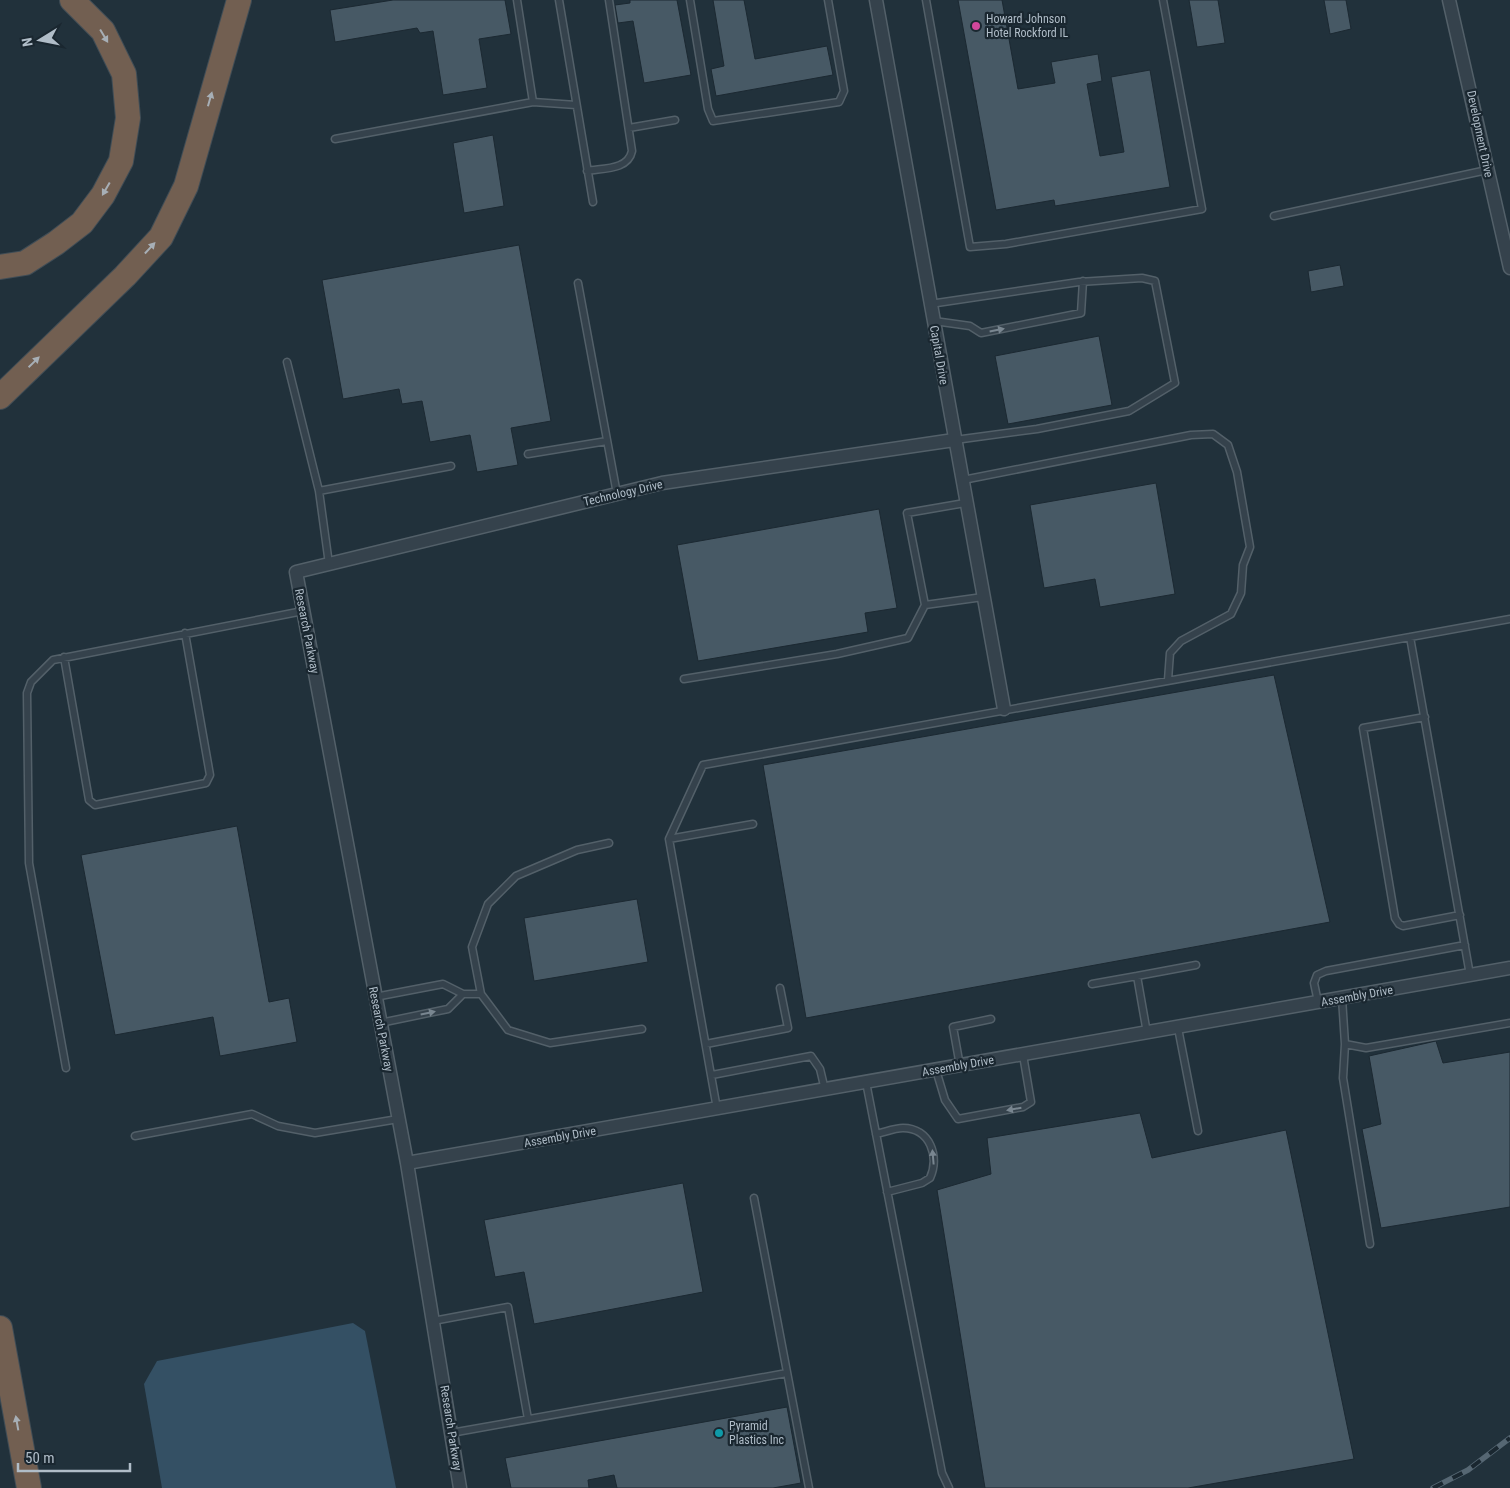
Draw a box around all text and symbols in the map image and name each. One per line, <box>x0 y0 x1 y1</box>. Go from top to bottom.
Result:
place label: Howard Johnson Hotel Rockford IL <box>986 12 1069 40</box>
north arrow <box>15 15 65 65</box>
marker: Howard Johnson Hotel Rockford IL <box>970 20 982 32</box>
one-way arrow <box>100 29 109 42</box>
text: N <box>19 37 36 48</box>
street label: Development Drive <box>1464 89 1496 179</box>
one-way arrow <box>207 92 215 107</box>
one-way arrow <box>102 182 111 196</box>
one-way arrow <box>144 243 156 255</box>
street label: Capital Drive <box>927 324 951 386</box>
one-way arrow <box>989 325 1005 333</box>
one-way arrow <box>28 356 40 368</box>
street label: Technology Drive <box>582 477 664 509</box>
street label: Research Parkway <box>292 587 322 675</box>
street label: Assembly Drive <box>1320 983 1394 1009</box>
street label: Research Parkway <box>366 985 396 1073</box>
one-way arrow <box>420 1009 436 1017</box>
street label: Assembly Drive <box>921 1053 995 1079</box>
one-way arrow <box>1006 1106 1022 1114</box>
street label: Assembly Drive <box>523 1124 597 1150</box>
one-way arrow <box>929 1149 937 1165</box>
street label: Research Parkway <box>437 1384 465 1472</box>
one-way arrow <box>13 1415 21 1430</box>
place label: Pyramid Plastics Inc <box>729 1419 785 1447</box>
marker: Pyramid Plastics Inc <box>713 1427 725 1439</box>
scale bar <box>18 1440 130 1472</box>
text: 50 m <box>25 1449 55 1467</box>

